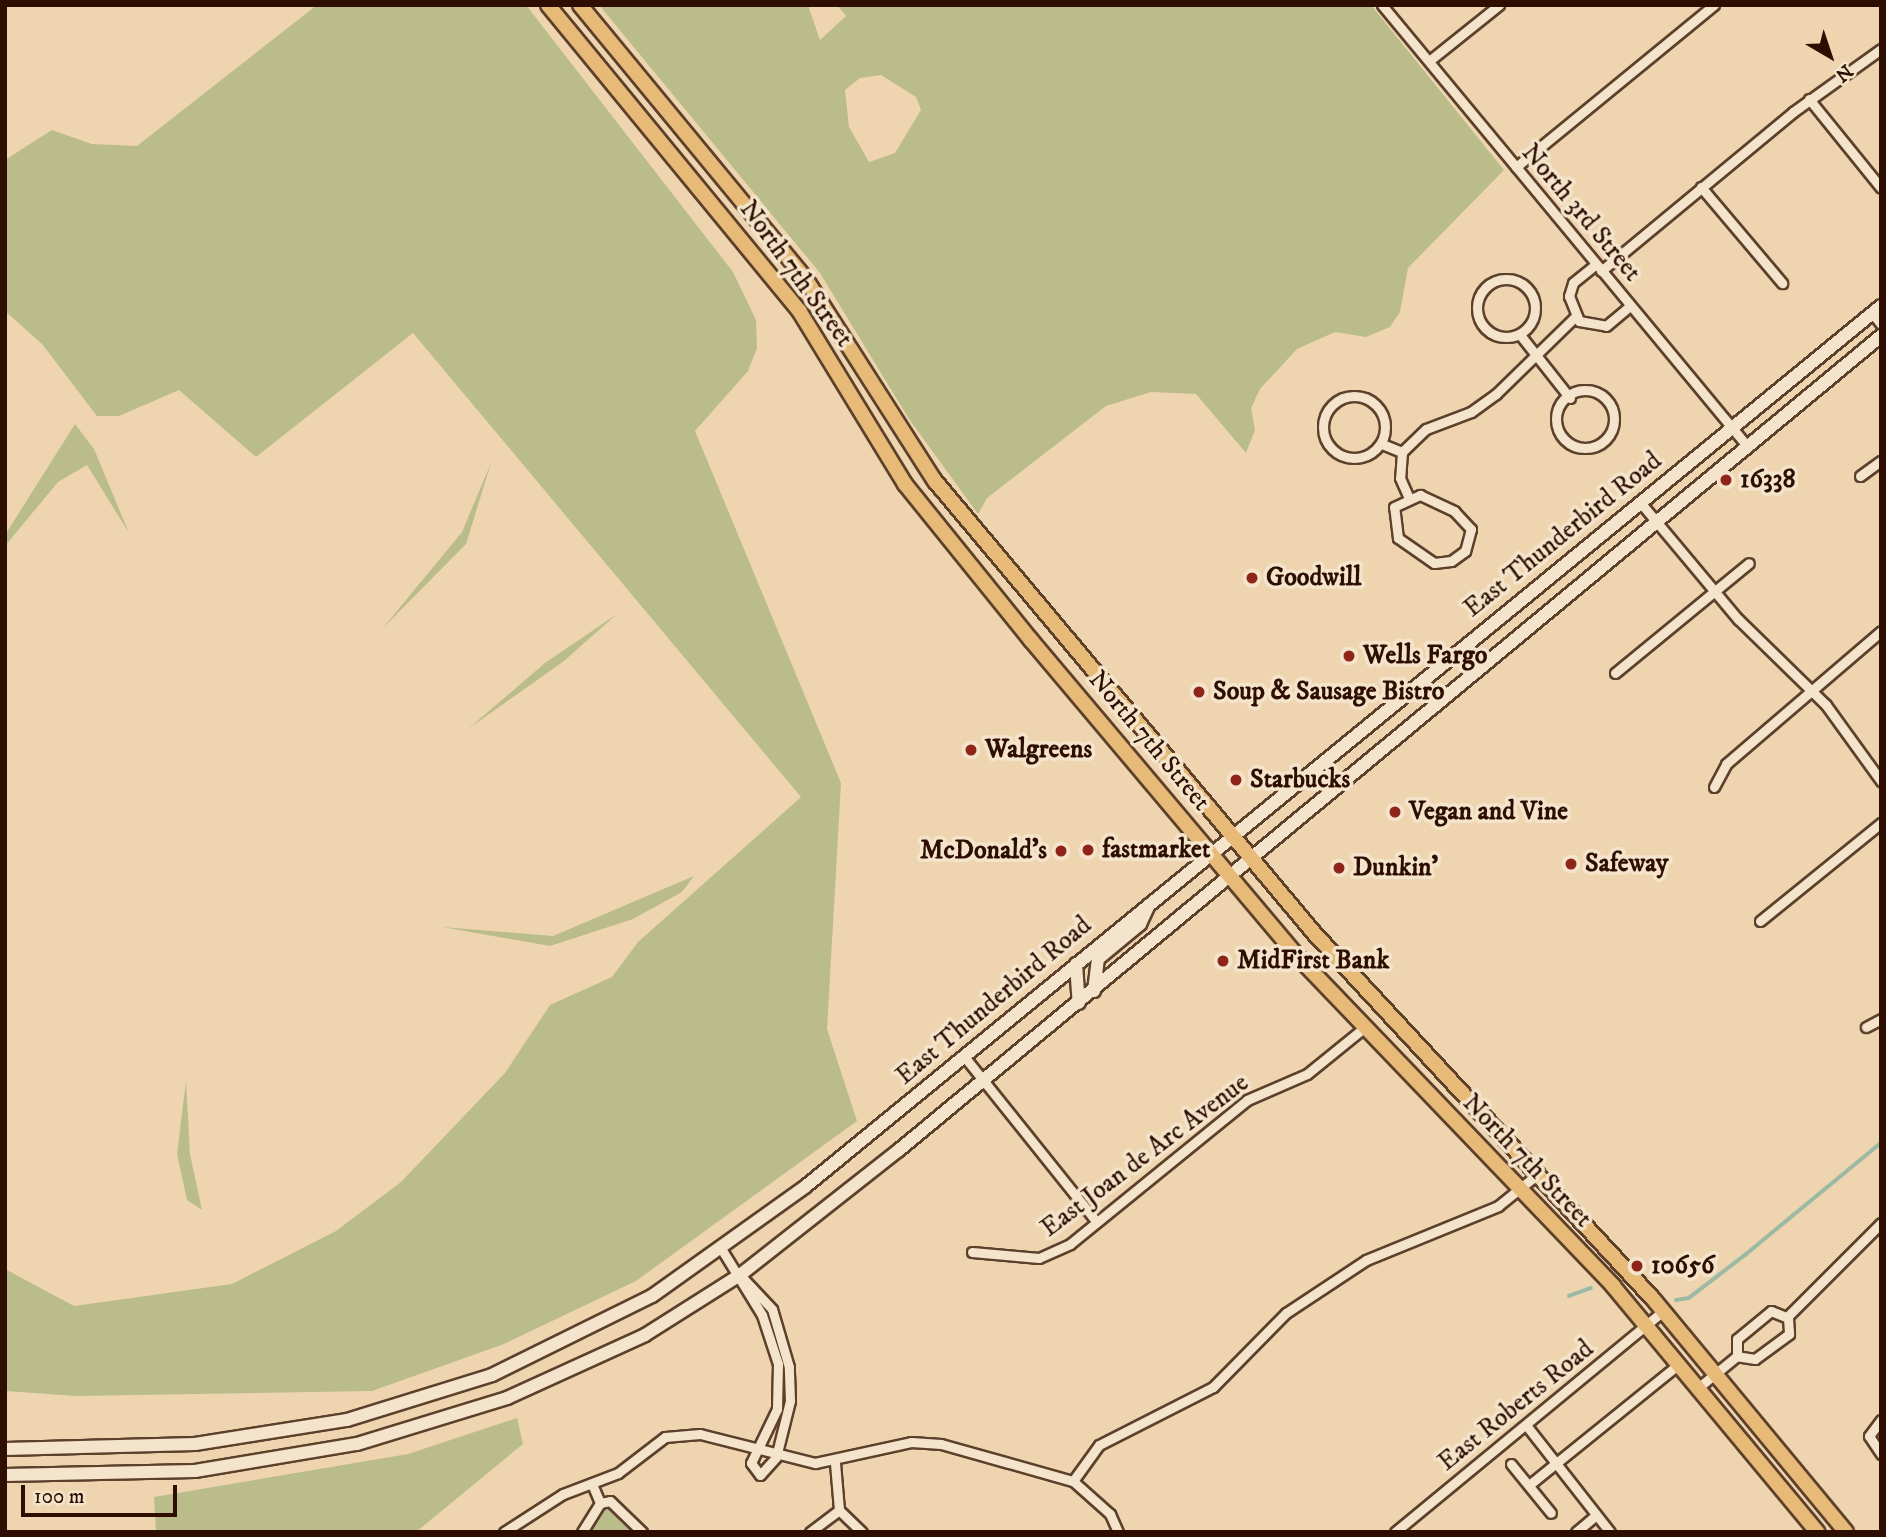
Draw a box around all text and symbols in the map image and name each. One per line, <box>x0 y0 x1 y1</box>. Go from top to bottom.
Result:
north arrow <box>1795 21 1865 91</box>
text: N <box>1830 59 1857 87</box>
street label: North 3rd Street <box>1514 138 1648 288</box>
street label: North 7th Street <box>732 195 860 353</box>
street label: East Thunderbird Road <box>1458 446 1668 624</box>
place label: 16338 <box>1740 464 1795 496</box>
marker: 16338 <box>1718 472 1734 488</box>
place label: Goodwill <box>1266 562 1361 594</box>
marker: Goodwill <box>1244 570 1260 586</box>
place label: Wells Fargo <box>1363 640 1487 672</box>
marker: Wells Fargo <box>1341 648 1357 664</box>
street label: North 7th Street <box>1081 665 1217 817</box>
place label: Soup & Sausage Bistro <box>1213 676 1444 708</box>
marker: Soup & Sausage Bistro <box>1191 684 1207 700</box>
place label: Walgreens <box>985 734 1092 766</box>
marker: Walgreens <box>963 742 979 758</box>
place label: Starbucks <box>1250 764 1350 796</box>
marker: Starbucks <box>1228 772 1244 788</box>
place label: Vegan and Vine <box>1409 796 1568 828</box>
marker: Vegan and Vine <box>1387 804 1403 820</box>
place label: fastmarket <box>1102 834 1210 866</box>
place label: McDonald's <box>920 835 1047 867</box>
marker: fastmarket <box>1080 842 1096 858</box>
marker: McDonald's <box>1053 843 1069 859</box>
place label: Safeway <box>1585 848 1668 880</box>
place label: Dunkin' <box>1353 852 1438 884</box>
marker: Safeway <box>1563 856 1579 872</box>
marker: Dunkin' <box>1331 860 1347 876</box>
street label: East Thunderbird Road <box>890 910 1098 1092</box>
place label: MidFirst Bank <box>1237 945 1389 977</box>
marker: MidFirst Bank <box>1215 953 1231 969</box>
street label: East Joan de Arc Avenue <box>1035 1068 1255 1244</box>
street label: North 7th Street <box>1456 1088 1598 1234</box>
place label: 10656 <box>1651 1250 1714 1282</box>
marker: 10656 <box>1629 1258 1645 1274</box>
street label: East Roberts Road <box>1432 1334 1600 1478</box>
scale bar <box>24 1470 180 1514</box>
text: 100 m <box>34 1484 85 1510</box>

